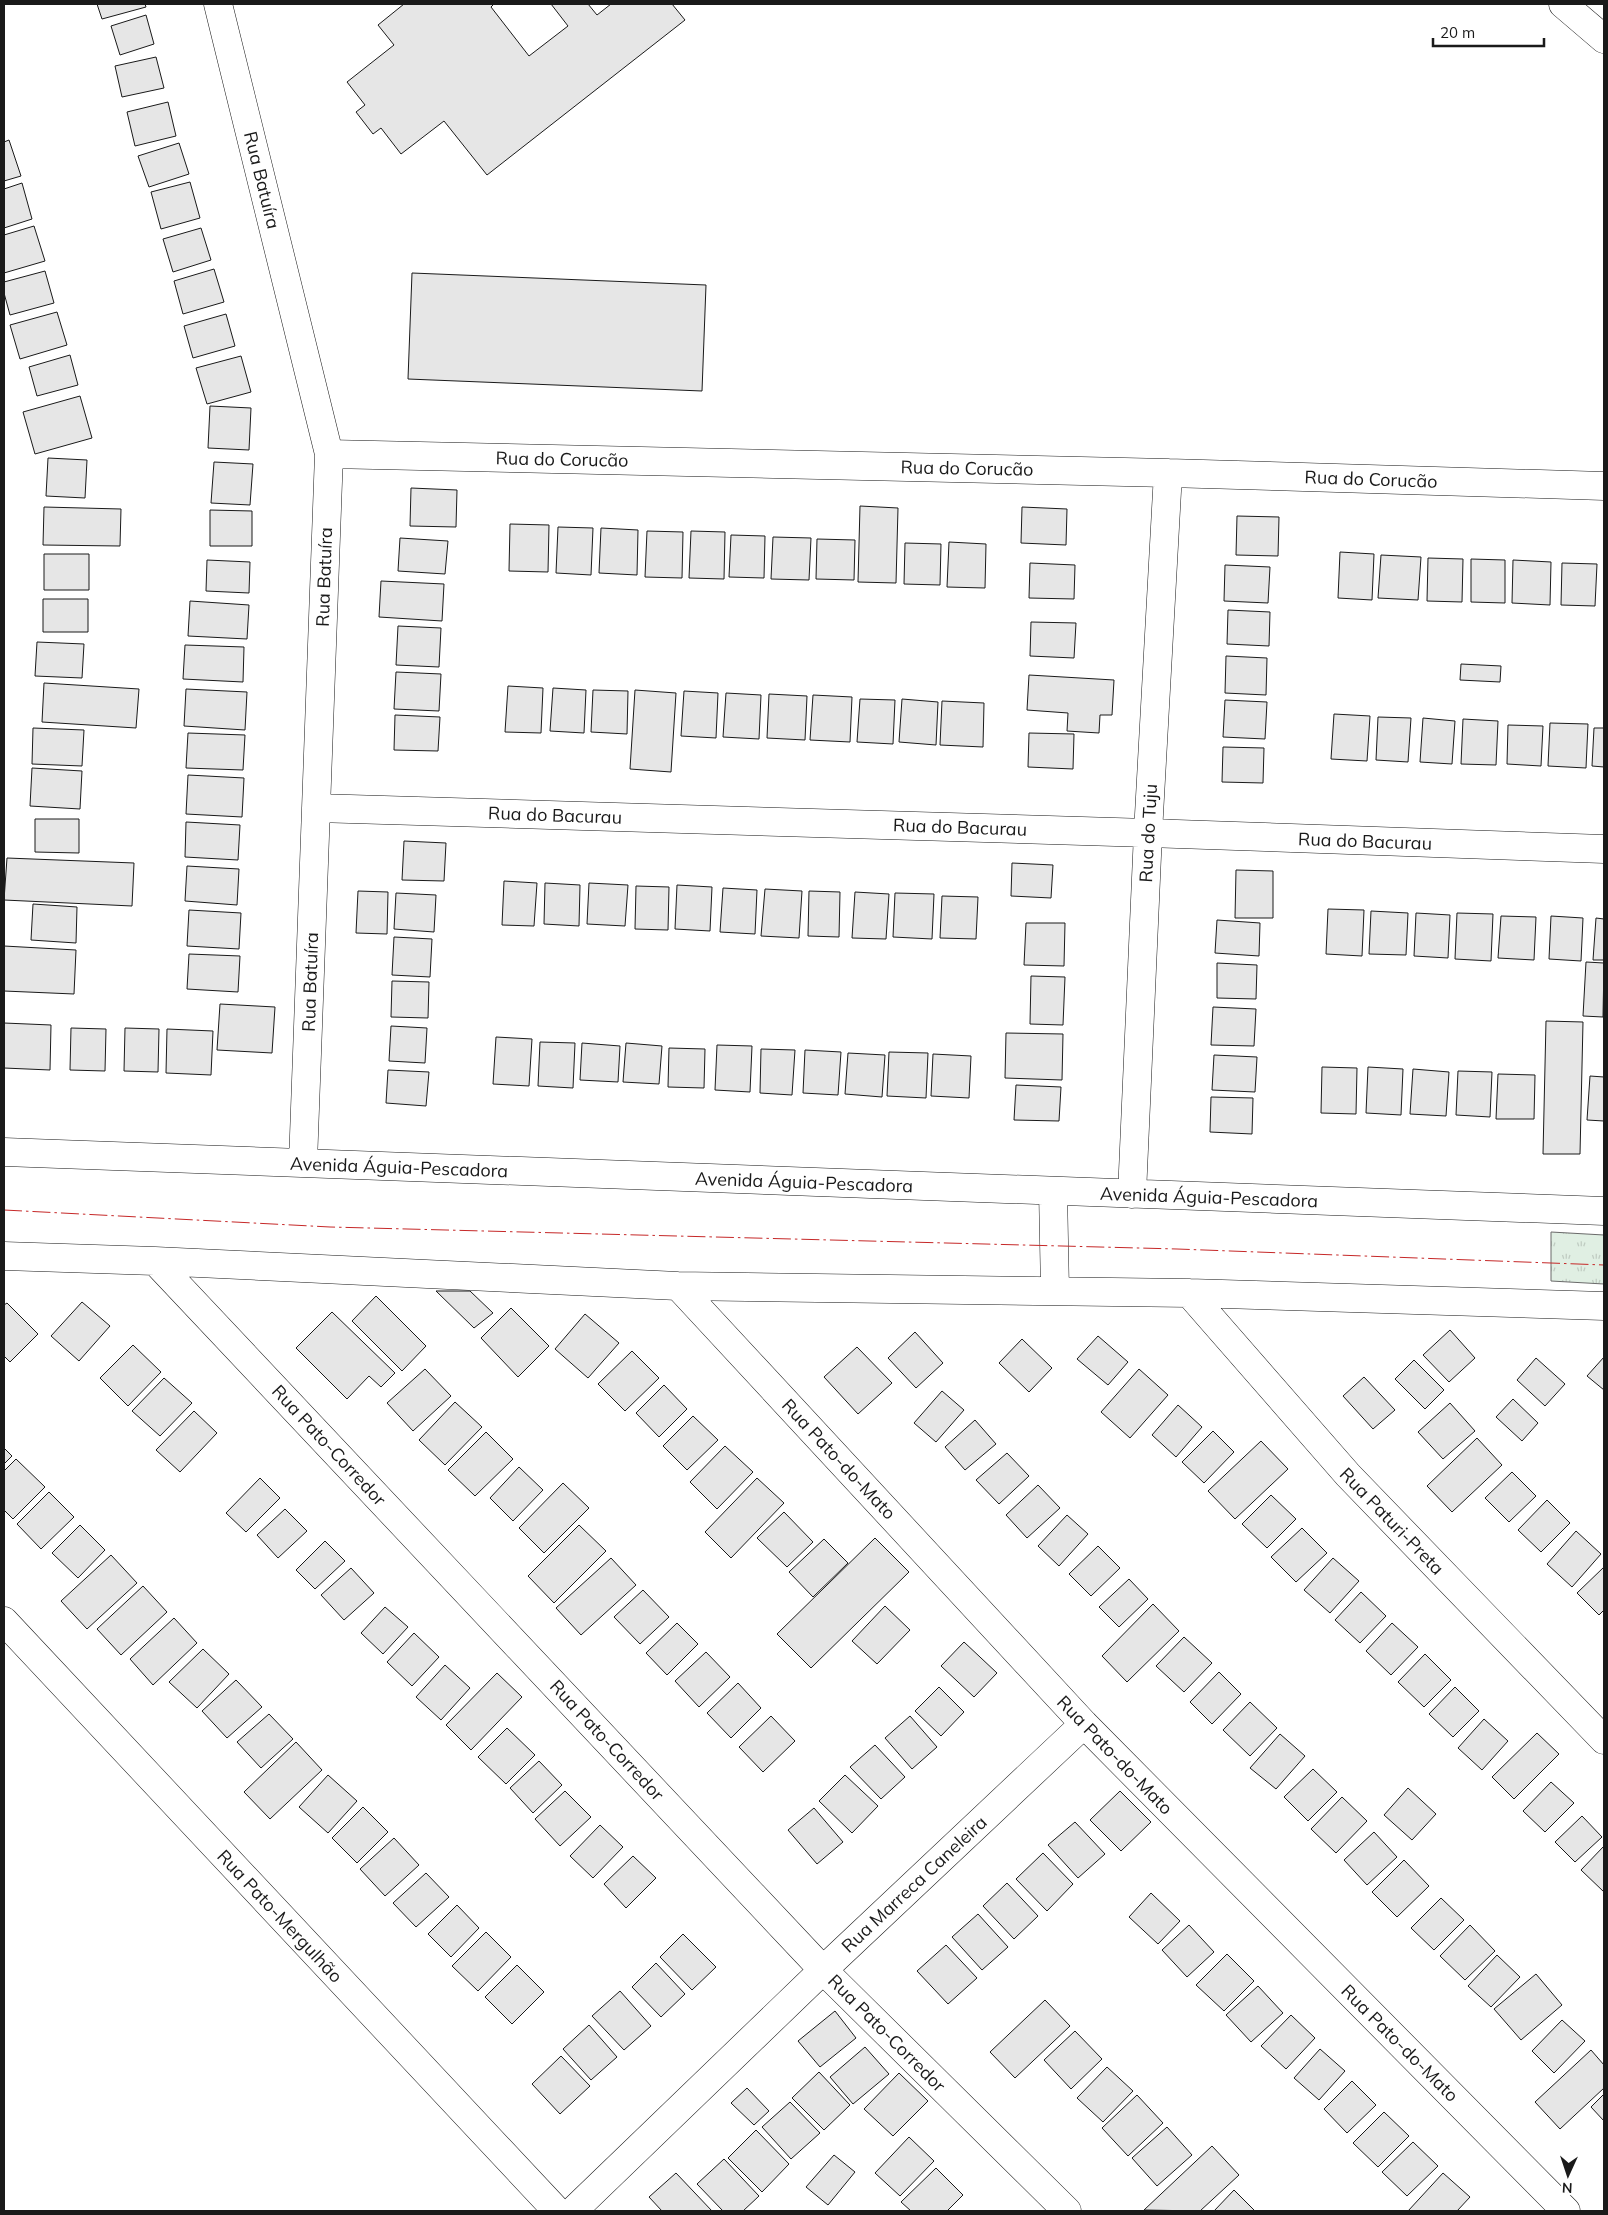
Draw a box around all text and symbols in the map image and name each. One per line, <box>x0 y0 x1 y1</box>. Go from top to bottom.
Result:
scale bar <box>1433 15 1544 47</box>
text: 20 m <box>1440 23 1475 42</box>
street label: Rua Batuíra <box>239 129 285 231</box>
street label: Rua do Corucão <box>495 446 629 472</box>
street label: Rua do Corucão <box>900 455 1034 481</box>
street label: Rua do Corucão <box>1304 465 1438 493</box>
street label: Rua Batuíra <box>311 527 337 627</box>
street label: Rua do Tuju <box>1134 783 1162 883</box>
street label: Rua do Bacurau <box>488 801 622 829</box>
street label: Rua do Bacurau <box>893 813 1027 841</box>
street label: Rua do Bacurau <box>1298 827 1432 855</box>
street label: Rua Batuíra <box>297 932 323 1032</box>
street label: Avenida Águia-Pescadora <box>290 1152 508 1182</box>
street label: Avenida Águia-Pescadora <box>695 1167 913 1197</box>
street label: Avenida Águia-Pescadora <box>1100 1182 1318 1212</box>
street label: Rua Pato-Corredor <box>267 1380 391 1511</box>
street label: Rua Pato-do-Mato <box>777 1394 901 1524</box>
street label: Rua Paturi-Preta <box>1335 1462 1449 1580</box>
street label: Rua Pato-Corredor <box>545 1675 669 1806</box>
street label: Rua Pato-do-Mato <box>1052 1691 1178 1819</box>
street label: Rua Marreca Caneleira <box>837 1811 991 1957</box>
street label: Rua Pato-Mergulhão <box>212 1845 348 1987</box>
street label: Rua Pato-Corredor <box>823 1969 951 2097</box>
street label: Rua Pato-do-Mato <box>1336 1979 1464 2107</box>
north arrow <box>1543 2150 1593 2200</box>
text: N <box>1562 2179 1573 2197</box>

